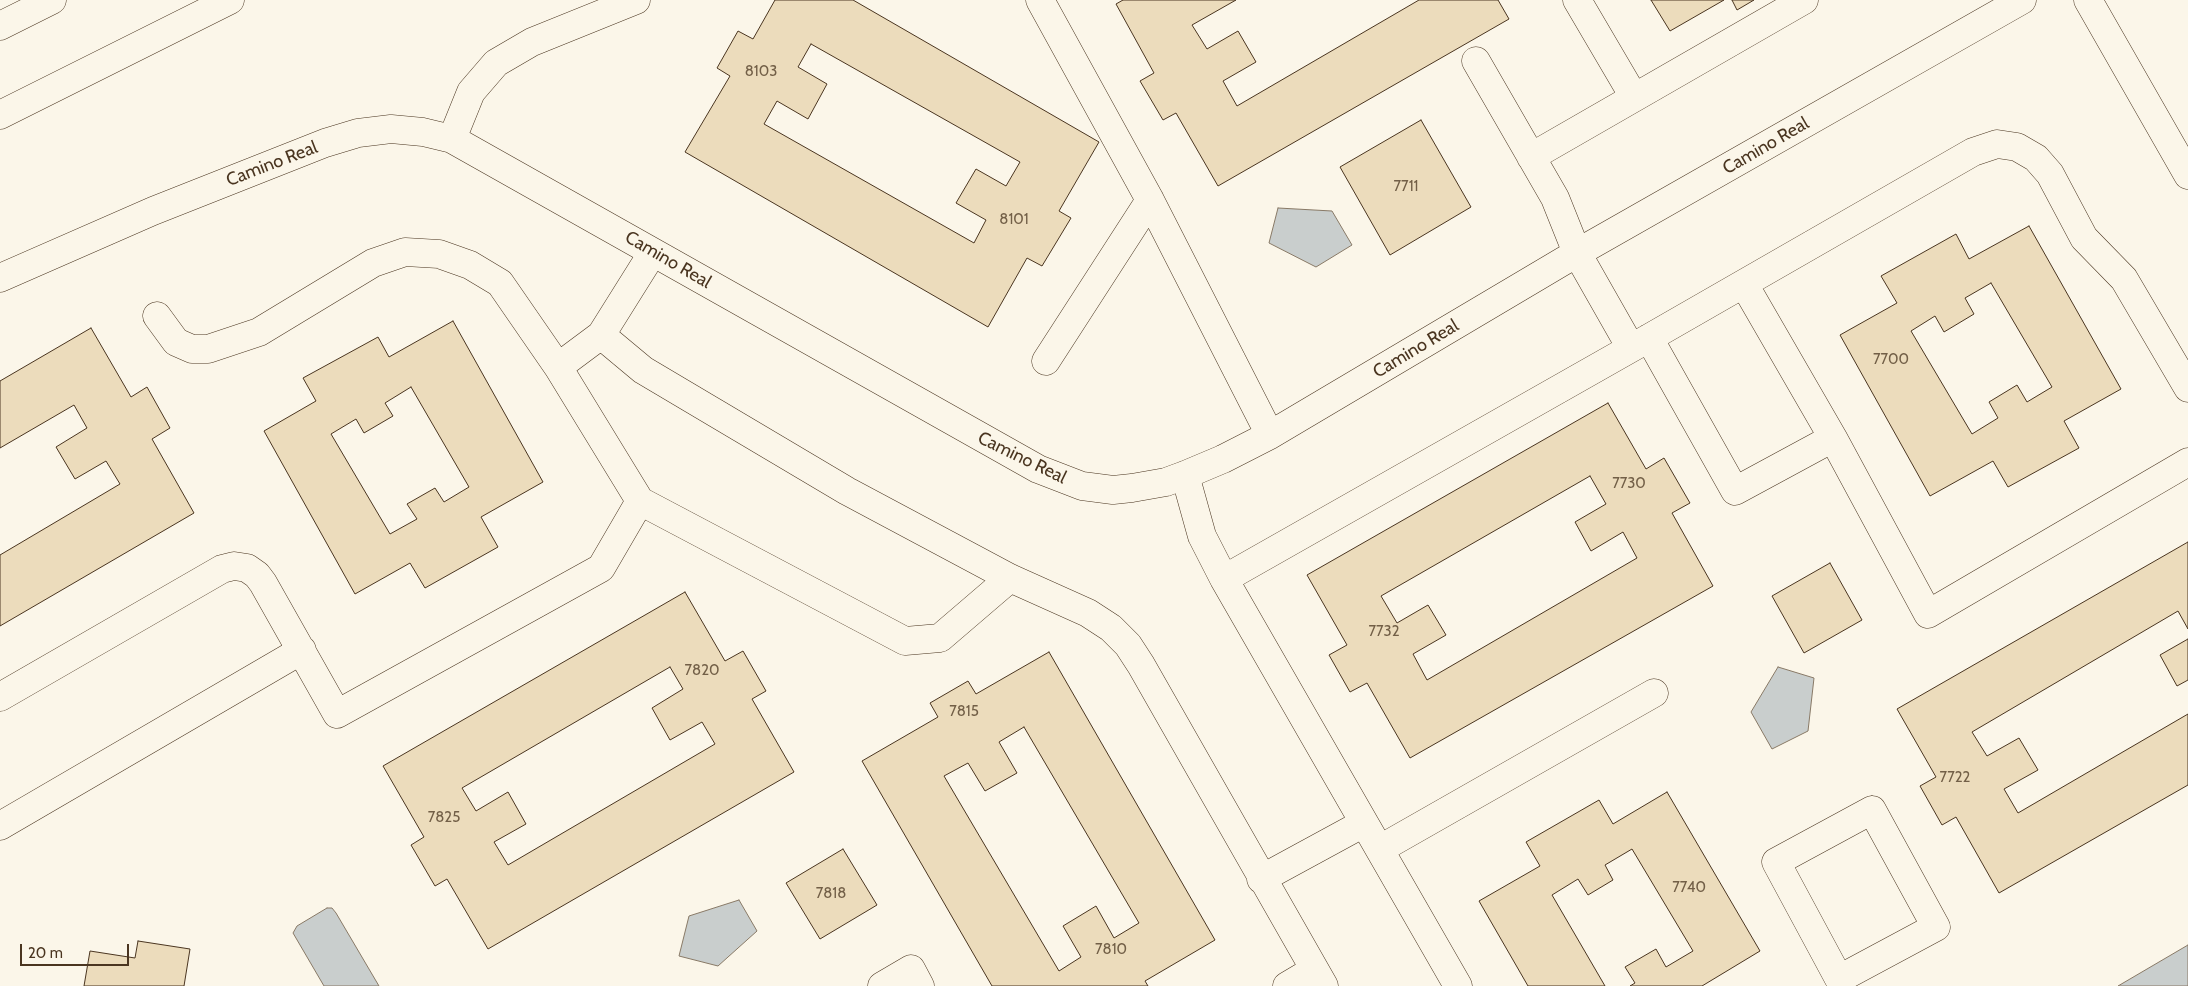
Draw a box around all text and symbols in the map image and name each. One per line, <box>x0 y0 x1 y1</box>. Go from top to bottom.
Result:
house number: 8103 <box>745 63 777 81</box>
street label: Camino Real <box>1719 113 1813 179</box>
street label: Camino Real <box>223 137 321 191</box>
house number: 7711 <box>1394 178 1418 196</box>
house number: 8101 <box>999 211 1029 229</box>
street label: Camino Real <box>621 227 715 293</box>
street label: Camino Real <box>1369 315 1463 383</box>
house number: 7700 <box>1873 351 1909 369</box>
street label: Camino Real <box>974 427 1070 489</box>
house number: 7730 <box>1612 475 1646 493</box>
house number: 7732 <box>1368 623 1400 641</box>
house number: 7820 <box>685 662 719 680</box>
house number: 7815 <box>949 703 979 721</box>
house number: 7722 <box>1940 769 1970 787</box>
house number: 7825 <box>428 809 460 827</box>
house number: 7740 <box>1672 879 1706 897</box>
house number: 7818 <box>816 885 846 903</box>
scale bar <box>22 934 131 966</box>
house number: 7810 <box>1095 941 1127 959</box>
text: 20 m <box>28 944 63 962</box>

